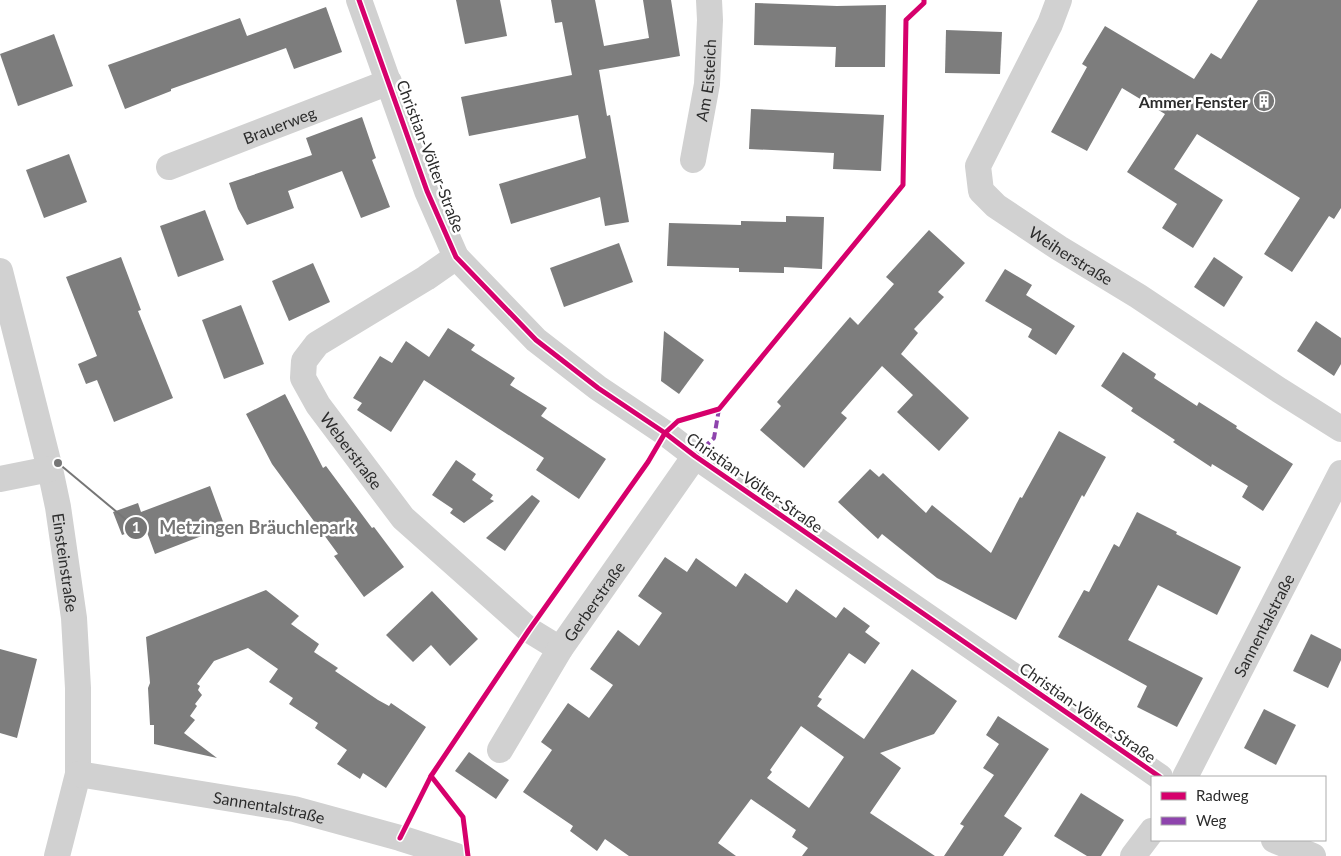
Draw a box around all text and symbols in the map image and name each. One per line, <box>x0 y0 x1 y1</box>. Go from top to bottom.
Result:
street label: Am Eisteich <box>691 39 719 123</box>
street label: Christian-Völter-Straße <box>393 77 469 235</box>
building icon: Ammer Fenster <box>1252 89 1276 113</box>
place label: Ammer Fenster <box>1138 92 1248 111</box>
street label: Brauerweg <box>240 102 318 147</box>
street label: Weiherstraße <box>1026 221 1117 288</box>
street label: Weberstraße <box>317 408 387 492</box>
street label: Christian-Völter-Straße <box>683 428 827 536</box>
callout: Metzingen Bräuchlepark <box>124 511 364 544</box>
street label: Einsteinstraße <box>49 512 83 613</box>
text: Metzingen Bräuchlepark <box>159 516 355 538</box>
text: 1 <box>132 518 140 536</box>
street label: Gerberstraße <box>559 557 628 645</box>
street label: Sannentalstraße <box>1229 570 1297 680</box>
street label: Christian-Völter-Straße <box>1016 658 1160 766</box>
legend <box>1151 776 1326 841</box>
text: Radweg <box>1196 786 1249 804</box>
street label: Sannentalstraße <box>212 787 327 827</box>
text: Weg <box>1196 811 1227 829</box>

